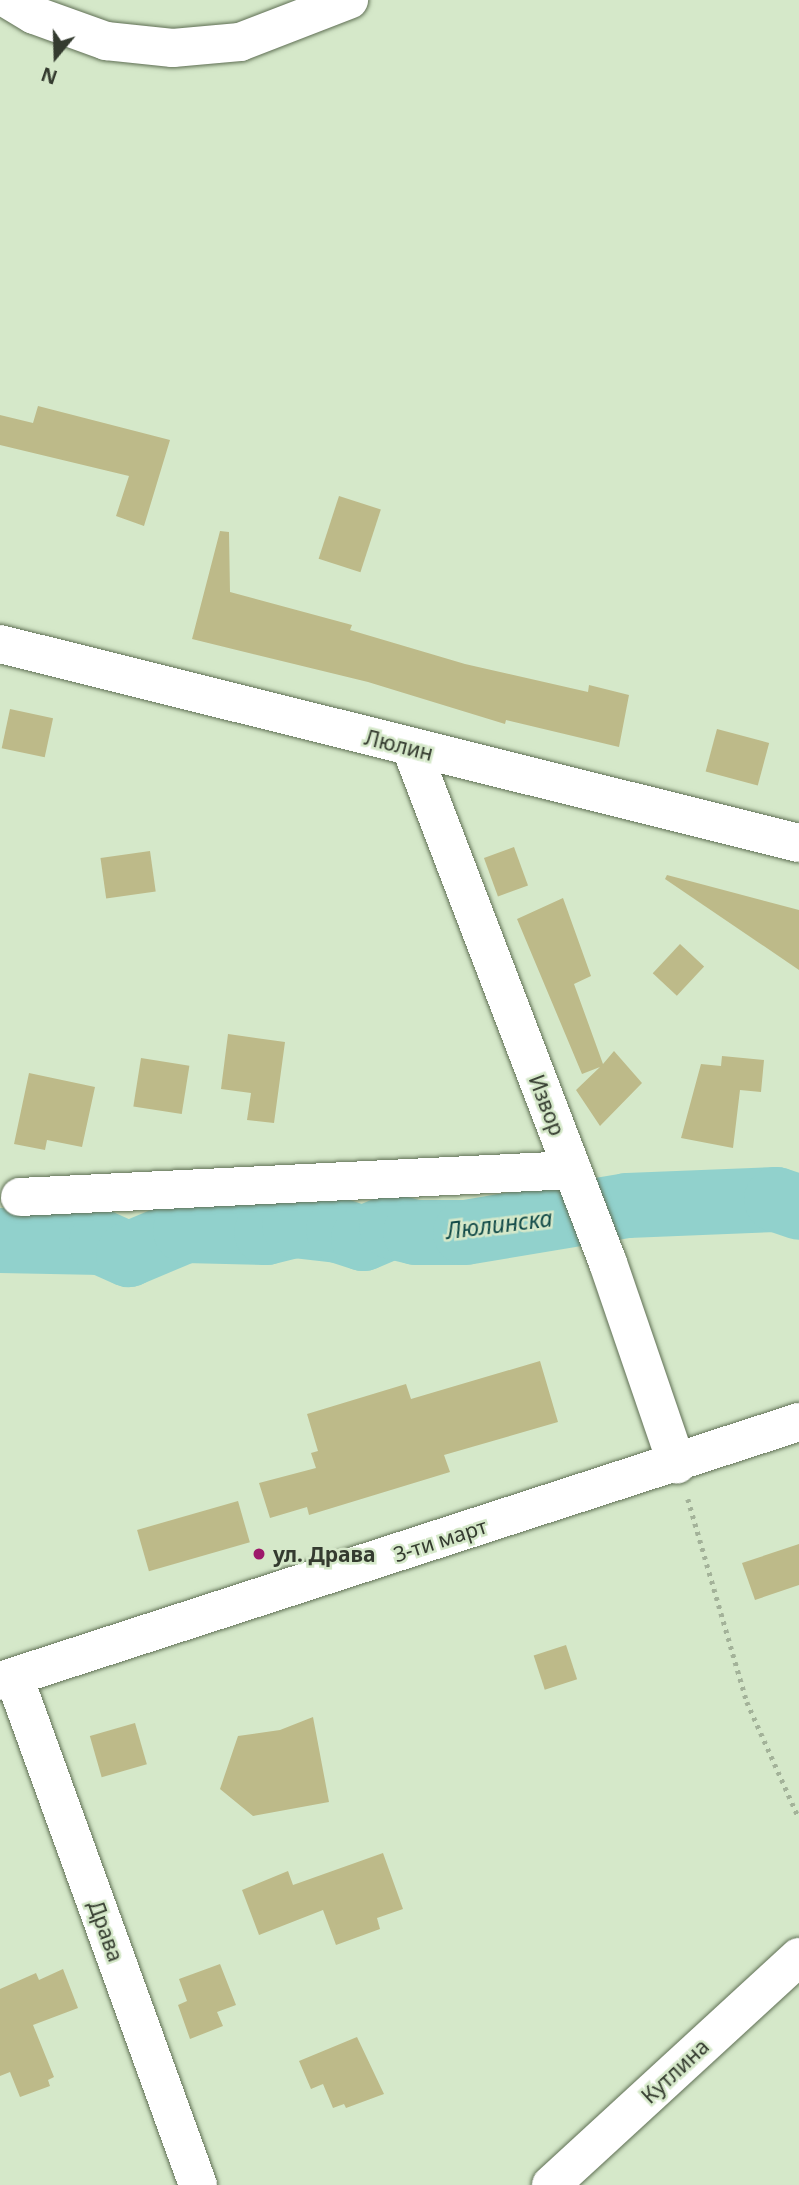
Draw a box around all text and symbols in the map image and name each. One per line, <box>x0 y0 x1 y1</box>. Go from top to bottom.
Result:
north arrow <box>21 21 91 91</box>
text: N <box>38 61 61 91</box>
street label: Люлин <box>362 724 436 766</box>
street label: Извор <box>524 1071 570 1139</box>
water label: Люлинска <box>444 1204 554 1244</box>
street label: 3-ти март <box>390 1513 490 1567</box>
place label: ул. Драва <box>273 1541 376 1567</box>
marker: ул. Драва <box>251 1546 267 1562</box>
street label: Драва <box>83 1897 129 1965</box>
street label: Кутлина <box>636 2034 714 2108</box>

